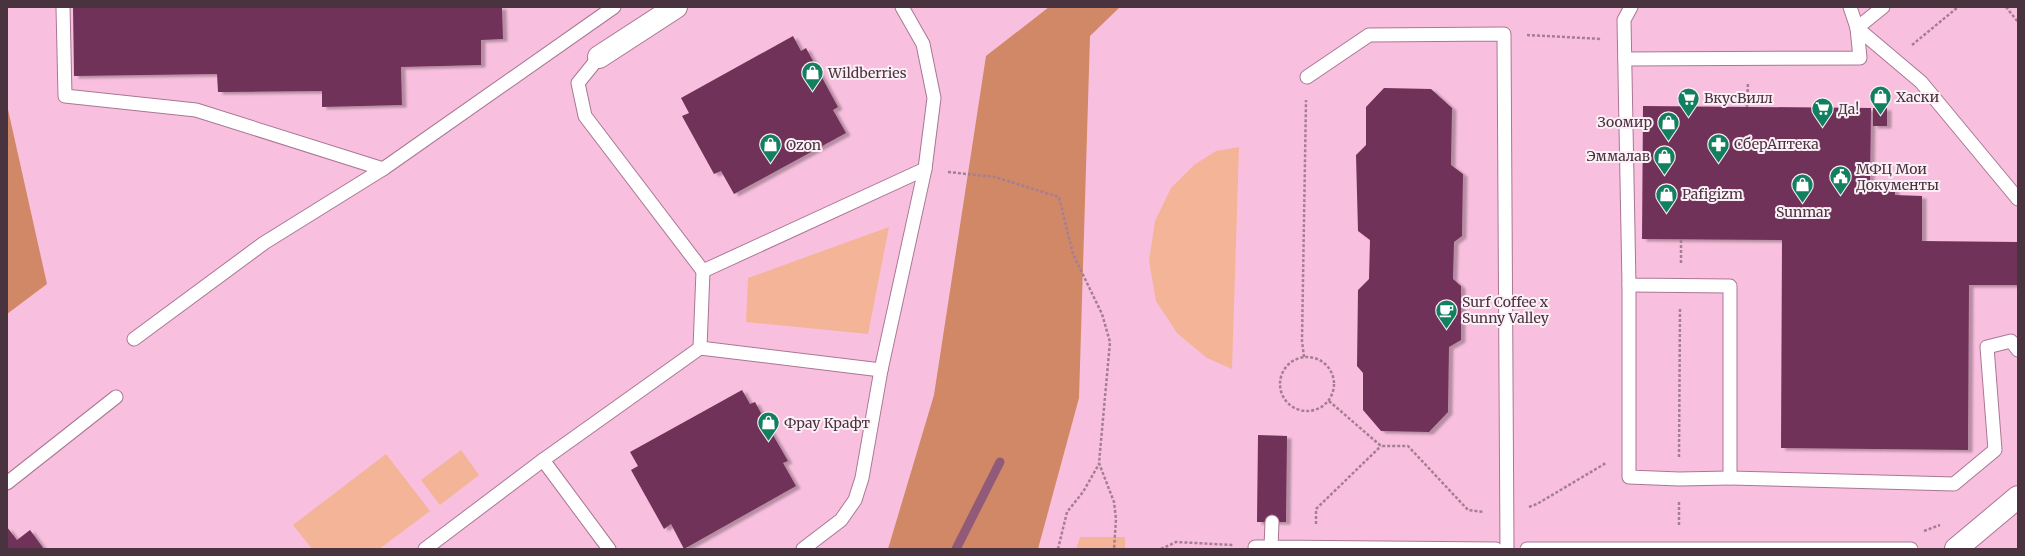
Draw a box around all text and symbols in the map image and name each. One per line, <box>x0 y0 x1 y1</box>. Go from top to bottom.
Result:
shop icon: Wildberries <box>800 60 826 93</box>
place label: Wildberries <box>827 64 907 82</box>
shop icon: Хаски <box>1867 84 1893 117</box>
supermarket icon: ВкусВилл <box>1675 85 1701 118</box>
place label: Хаски <box>1896 88 1939 106</box>
place label: ВкусВилл <box>1704 89 1773 107</box>
supermarket icon: Да! <box>1809 96 1835 129</box>
place label: Да! <box>1838 100 1859 118</box>
shop icon: Зоомир <box>1655 109 1681 142</box>
place label: Зоомир <box>1598 113 1652 131</box>
pharmacy icon: СберАптека <box>1705 131 1731 164</box>
shop icon: Ozon <box>758 132 784 165</box>
place label: СберАптека <box>1734 135 1819 153</box>
place label: Ozon <box>786 136 821 154</box>
shop icon: Эммалав <box>1652 143 1678 176</box>
place label: Эммалав <box>1587 147 1650 165</box>
place label: МФЦ Мои Документы <box>1856 160 1939 194</box>
public building icon: МФЦ Мои Документы <box>1828 164 1854 197</box>
shop icon: Sunmar <box>1790 171 1816 204</box>
shop icon: Pafigizm <box>1653 181 1679 214</box>
place label: Pafigizm <box>1682 185 1743 203</box>
place label: Sunmar <box>1776 203 1830 221</box>
place label: Surf Coffee x Sunny Valley <box>1462 293 1550 327</box>
cafe icon: Surf Coffee x Sunny Valley <box>1434 297 1460 330</box>
shop icon: Фрау Крафт <box>755 410 781 443</box>
place label: Фрау Крафт <box>784 414 871 432</box>

